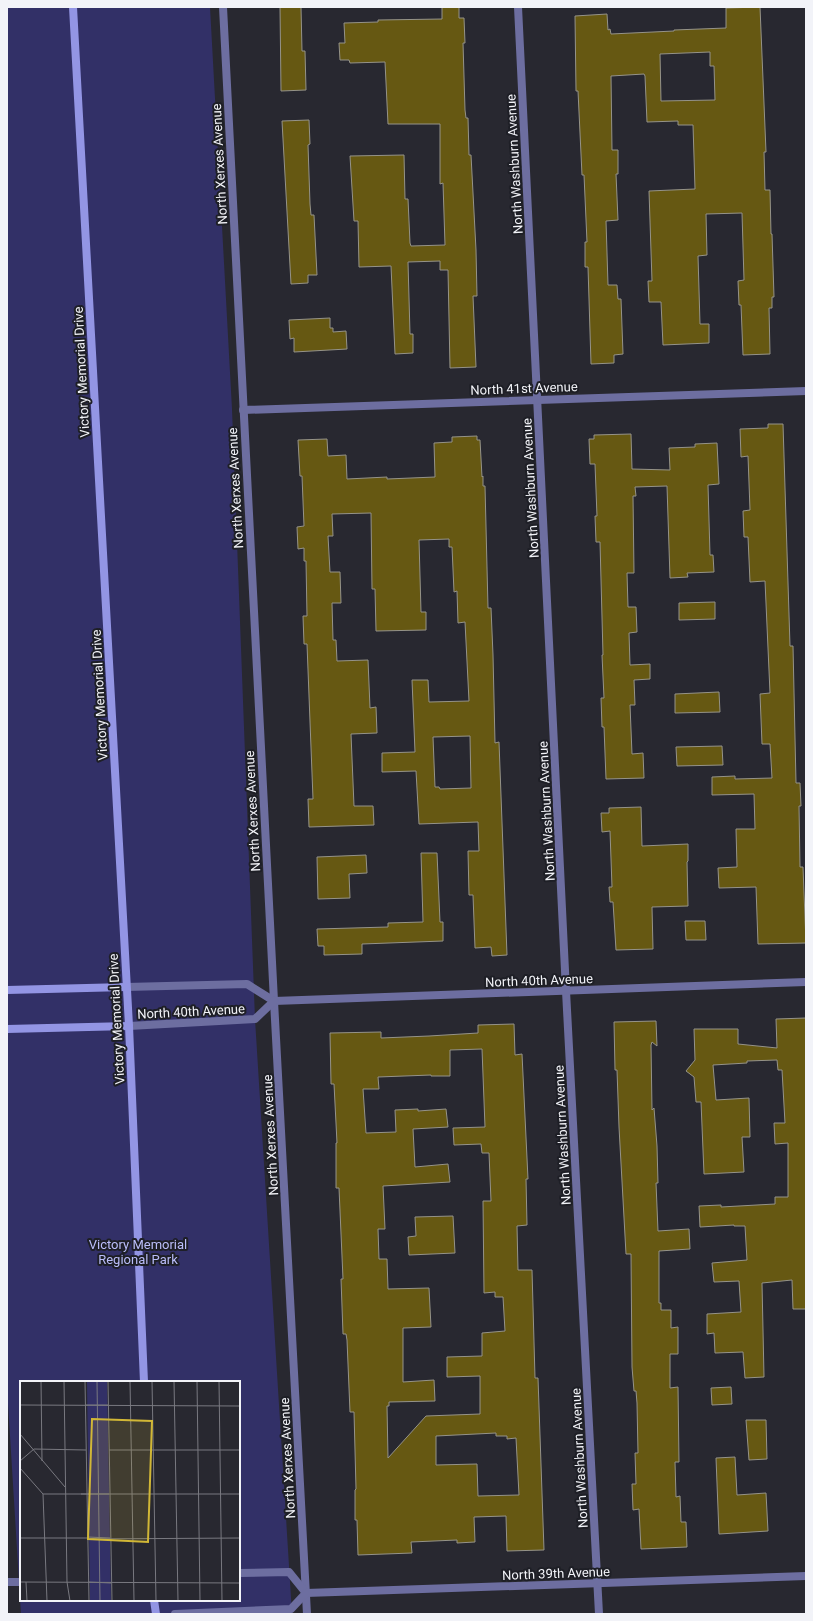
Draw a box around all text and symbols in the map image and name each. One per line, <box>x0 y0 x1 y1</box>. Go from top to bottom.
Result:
street label: North Washburn Avenue <box>503 94 526 234</box>
street label: North Xerxes Avenue <box>209 103 230 225</box>
street label: Victory Memorial Drive <box>71 306 92 438</box>
street label: North 41st Avenue <box>470 379 578 398</box>
street label: North Washburn Avenue <box>519 418 542 558</box>
street label: North Xerxes Avenue <box>225 427 246 549</box>
street label: Victory Memorial Drive <box>89 629 110 761</box>
street label: North Washburn Avenue <box>535 741 558 881</box>
street label: North Xerxes Avenue <box>242 750 263 872</box>
street label: Victory Memorial Drive <box>106 953 127 1085</box>
street label: North 40th Avenue <box>485 971 593 990</box>
street label: North 40th Avenue <box>137 1001 245 1022</box>
street label: North Washburn Avenue <box>551 1065 574 1205</box>
street label: North Xerxes Avenue <box>260 1074 281 1196</box>
park label: Victory Memorial Regional Park <box>89 1237 187 1267</box>
inset map <box>20 1381 240 1601</box>
street label: North Washburn Avenue <box>568 1388 591 1528</box>
street label: North Xerxes Avenue <box>277 1397 298 1519</box>
street label: North 39th Avenue <box>502 1564 610 1583</box>

